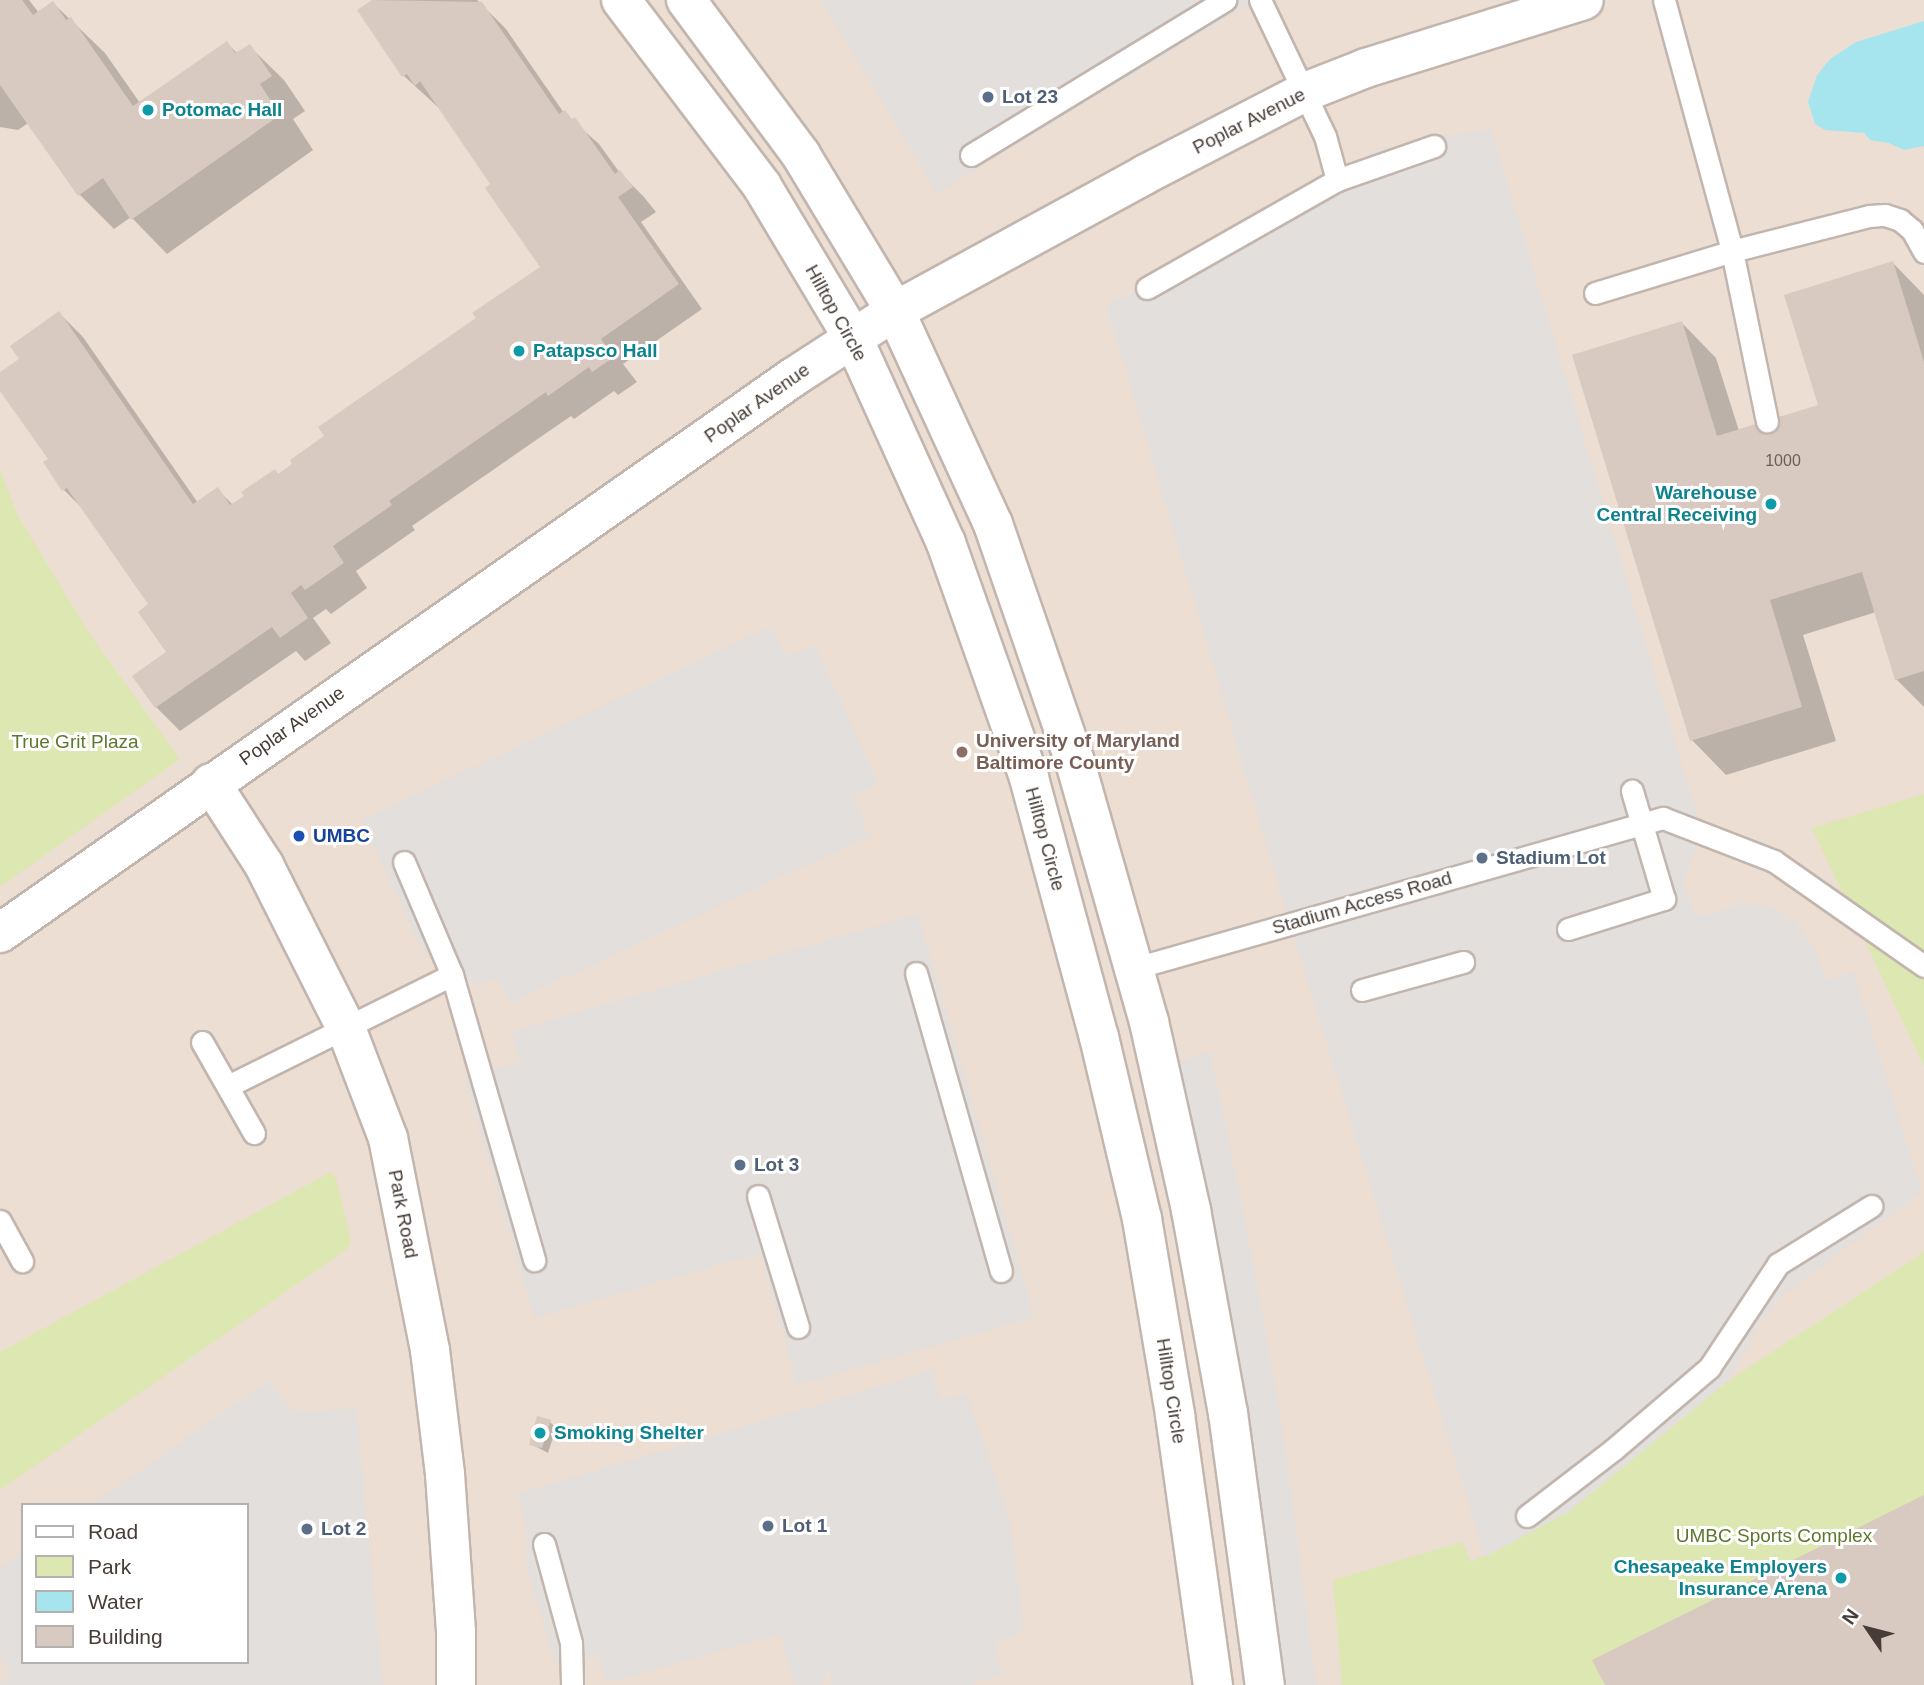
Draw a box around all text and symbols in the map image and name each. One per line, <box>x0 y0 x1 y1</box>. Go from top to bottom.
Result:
street label: Poplar Avenue <box>1188 83 1310 159</box>
place label: Lot 23 <box>1002 86 1058 108</box>
marker: Lot 23 <box>980 89 996 105</box>
place label: Potomac Hall <box>162 99 282 121</box>
marker: Potomac Hall <box>140 102 156 118</box>
street label: Hilltop Circle <box>800 261 872 365</box>
place label: Patapsco Hall <box>533 340 658 362</box>
marker: Patapsco Hall <box>511 343 527 359</box>
street label: Poplar Avenue <box>700 358 814 448</box>
house number: 1000 <box>1765 451 1801 471</box>
place label: Warehouse Central Receiving <box>1597 482 1757 526</box>
marker: Warehouse Central Receiving <box>1763 496 1779 512</box>
street label: Poplar Avenue <box>235 681 349 771</box>
place label: University of Maryland Baltimore County <box>976 730 1180 774</box>
park label: True Grit Plaza <box>11 731 139 753</box>
marker: University of Maryland Baltimore County <box>954 744 970 760</box>
street label: Hilltop Circle <box>1020 785 1070 893</box>
place label: UMBC <box>313 825 370 847</box>
marker: UMBC <box>291 828 307 844</box>
place label: Stadium Lot <box>1496 847 1606 869</box>
marker: Stadium Lot <box>1474 850 1490 866</box>
street label: Stadium Access Road <box>1269 866 1455 940</box>
place label: Lot 3 <box>754 1154 799 1176</box>
marker: Lot 3 <box>732 1157 748 1173</box>
street label: Park Road <box>383 1168 423 1260</box>
street label: Hilltop Circle <box>1151 1337 1191 1445</box>
place label: Smoking Shelter <box>554 1422 704 1444</box>
marker: Smoking Shelter <box>532 1425 548 1441</box>
legend <box>21 1503 248 1664</box>
place label: Lot 1 <box>782 1515 827 1537</box>
place label: Lot 2 <box>321 1518 366 1540</box>
marker: Lot 1 <box>760 1518 776 1534</box>
text: Road <box>88 1520 138 1543</box>
marker: Lot 2 <box>299 1521 315 1537</box>
park label: UMBC Sports Complex <box>1676 1525 1872 1547</box>
text: Park <box>88 1555 131 1578</box>
place label: Chesapeake Employers Insurance Arena <box>1614 1556 1827 1600</box>
marker: Chesapeake Employers Insurance Arena <box>1833 1570 1849 1586</box>
text: Water <box>88 1590 143 1613</box>
north arrow <box>1833 1594 1903 1664</box>
text: N <box>1838 1605 1863 1628</box>
text: Building <box>88 1625 163 1648</box>

